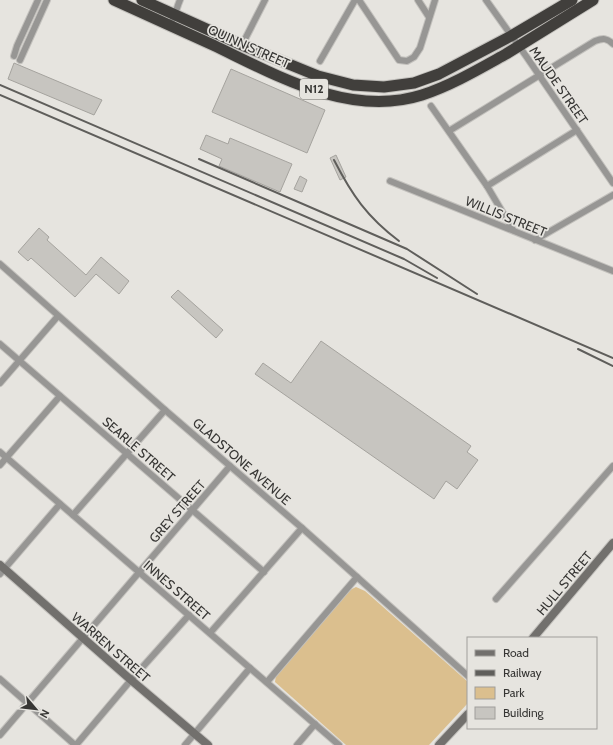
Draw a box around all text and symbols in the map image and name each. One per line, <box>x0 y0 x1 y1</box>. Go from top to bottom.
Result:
street label: QUINN STREET <box>206 21 292 71</box>
street label: MAUDE STREET <box>526 43 592 127</box>
road number: N12 <box>300 79 328 99</box>
street label: WILLIS STREET <box>463 192 549 240</box>
street label: SEARLE STREET <box>99 413 179 485</box>
street label: GLADSTONE AVENUE <box>190 414 294 508</box>
street label: GREY STREET <box>145 476 209 546</box>
street label: HULL STREET <box>533 548 595 618</box>
street label: INNES STREET <box>140 557 214 623</box>
street label: WARREN STREET <box>69 609 153 685</box>
legend <box>467 637 597 729</box>
text: Road <box>503 645 529 660</box>
text: Railway <box>503 665 541 680</box>
text: Park <box>503 685 525 700</box>
north arrow <box>16 689 56 729</box>
text: Building <box>503 705 545 720</box>
text: N <box>37 707 53 720</box>

